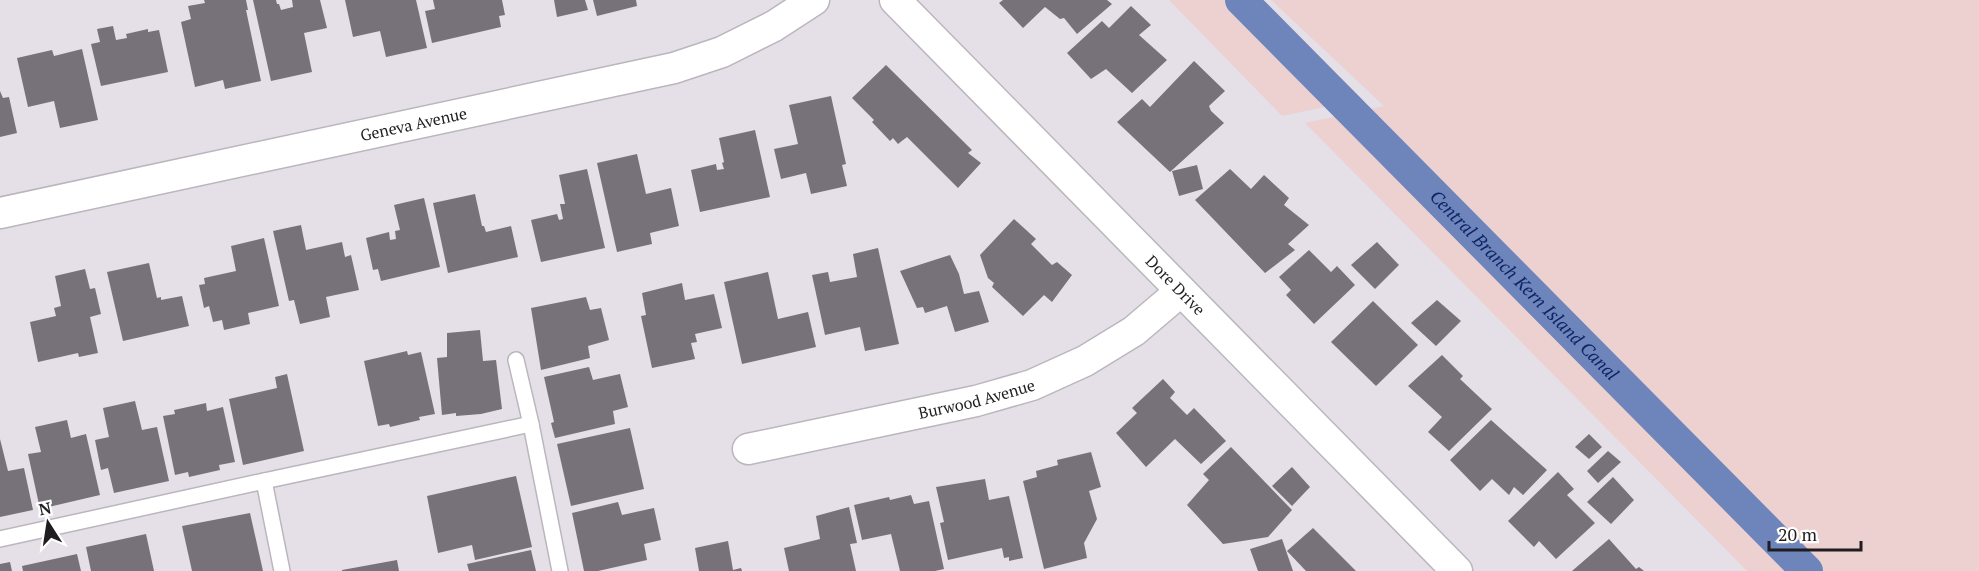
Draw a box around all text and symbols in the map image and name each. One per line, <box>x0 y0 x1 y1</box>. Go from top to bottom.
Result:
street label: Geneva Avenue <box>358 102 469 146</box>
water label: Central Branch Kern Island Canal <box>1425 184 1624 385</box>
street label: Dore Drive <box>1141 250 1210 320</box>
street label: Burwood Avenue <box>916 374 1037 424</box>
north arrow <box>18 493 78 553</box>
text: N <box>37 496 53 520</box>
scale bar <box>1769 514 1860 552</box>
text: 20 m <box>1778 522 1818 546</box>

